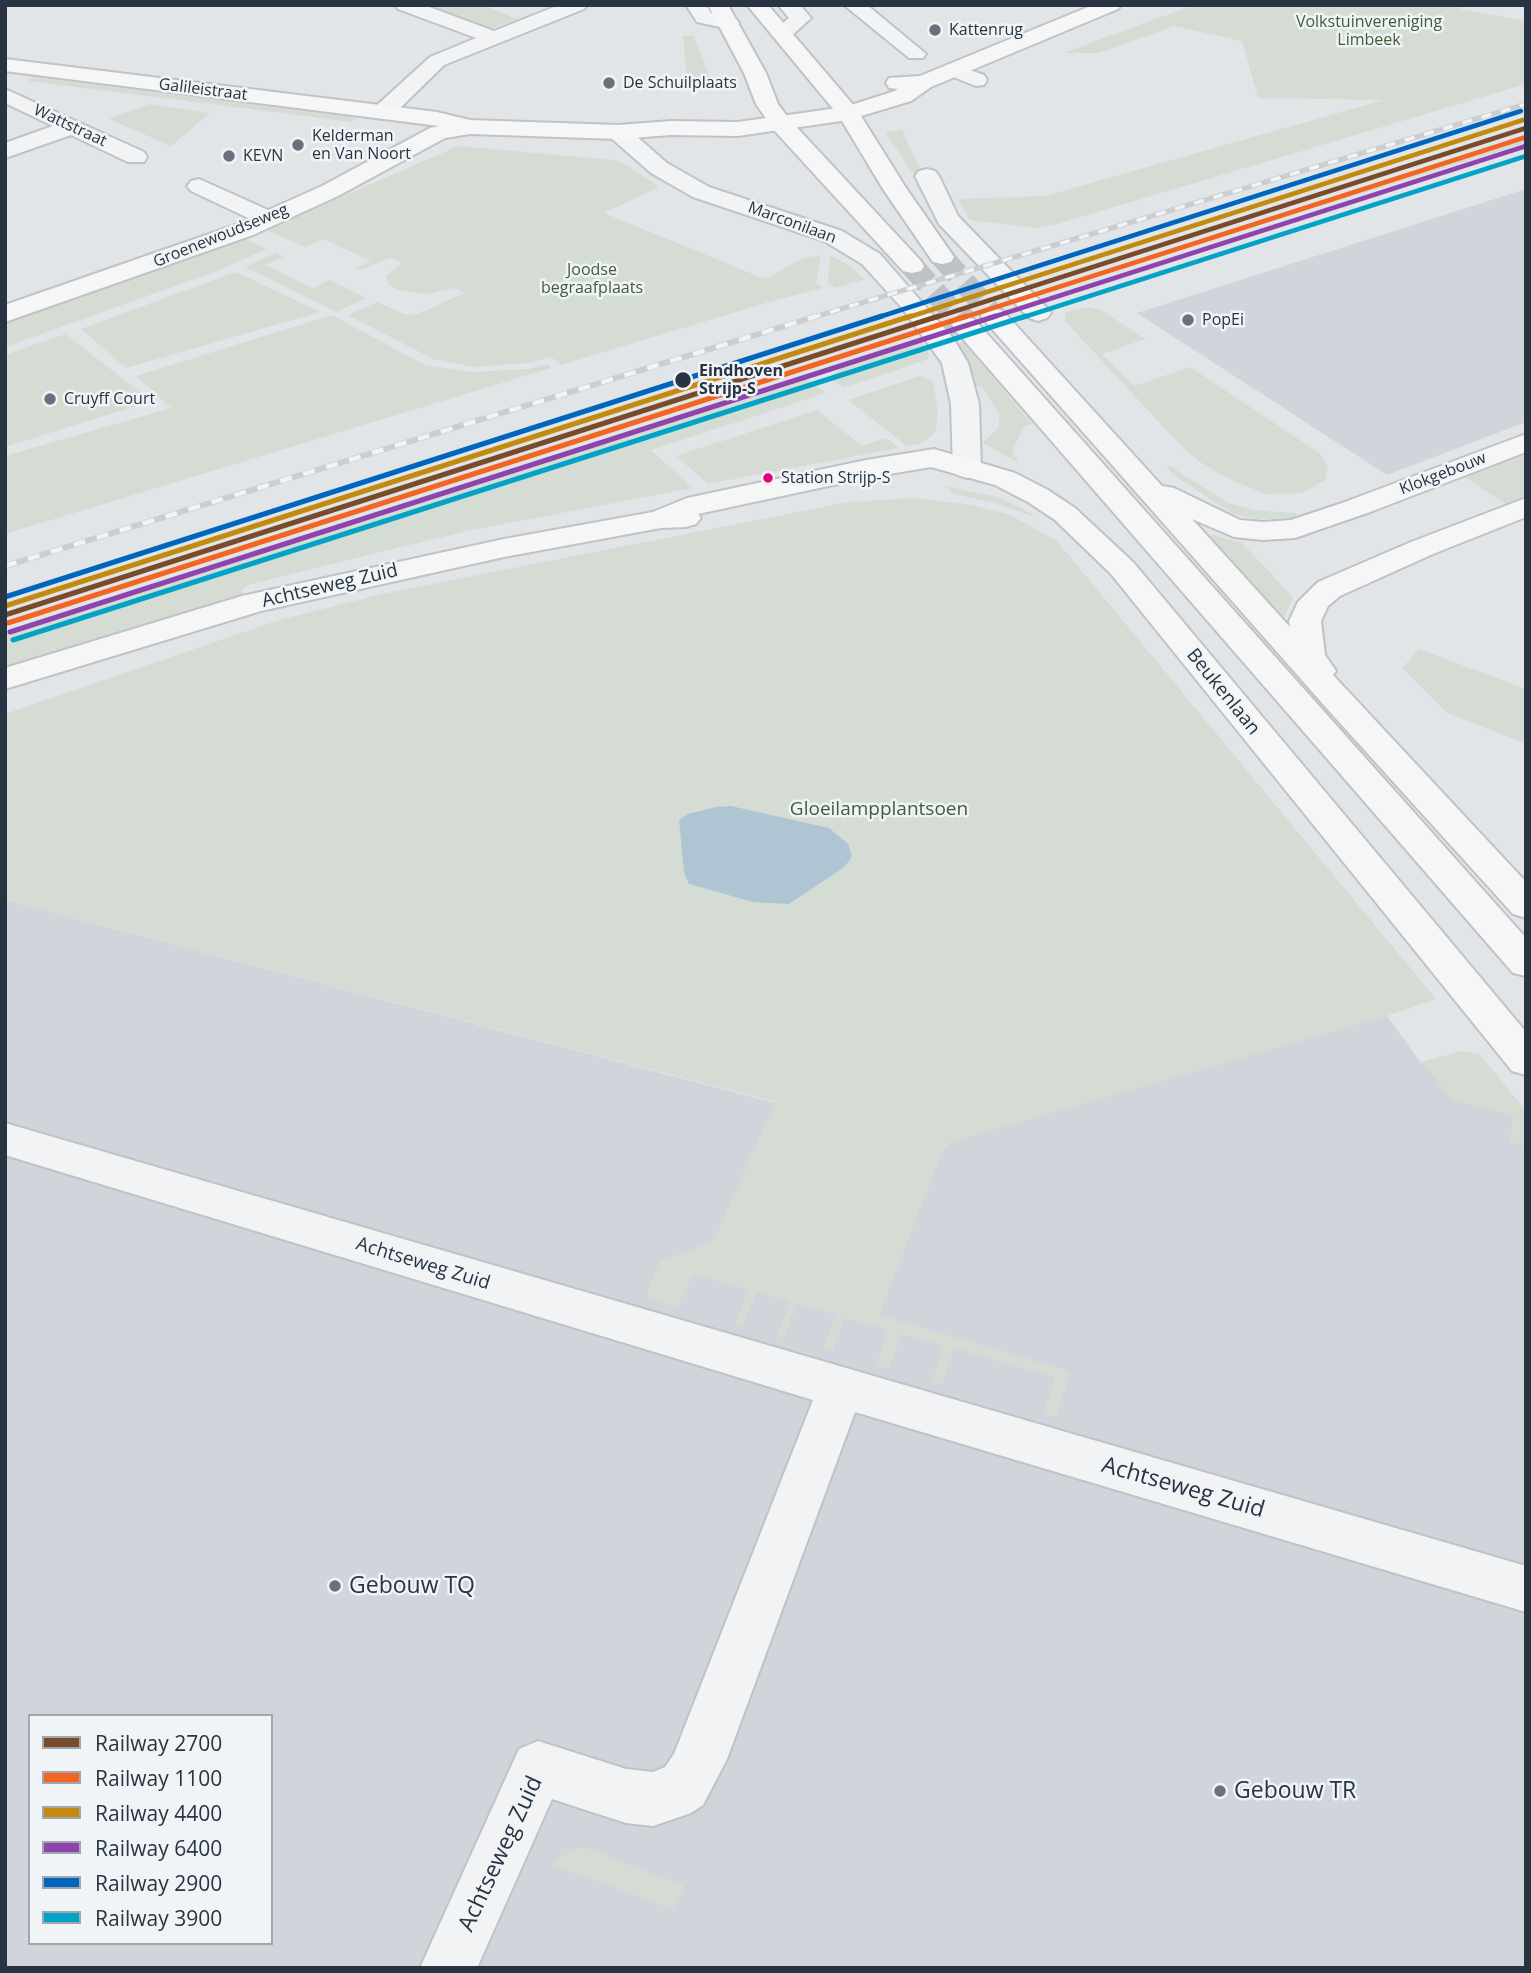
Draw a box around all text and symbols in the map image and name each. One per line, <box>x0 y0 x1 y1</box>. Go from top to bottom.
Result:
park label: Volkstuinvereniging Limbeek <box>1296 12 1442 50</box>
place label: Kattenrug <box>949 20 1023 40</box>
marker: Kattenrug <box>927 22 943 38</box>
place label: De Schuilplaats <box>623 73 737 93</box>
street label: Galileistraat <box>158 75 248 105</box>
marker: De Schuilplaats <box>601 75 617 91</box>
street label: Wattstraat <box>30 101 110 151</box>
place label: Kelderman en Van Noort <box>312 126 411 164</box>
marker: Kelderman en Van Noort <box>290 137 306 153</box>
place label: KEVN <box>243 146 283 166</box>
marker: KEVN <box>221 148 237 164</box>
street label: Marconilaan <box>745 198 839 248</box>
street label: Groenewoudseweg <box>151 200 291 272</box>
park label: Joodse begraafplaats <box>541 260 643 298</box>
place label: PopEi <box>1202 310 1244 330</box>
marker: PopEi <box>1180 312 1196 328</box>
place label: Eindhoven Strijp-S <box>699 361 783 399</box>
marker: Eindhoven Strijp-S <box>673 370 693 390</box>
place label: Cruyff Court <box>64 389 155 409</box>
marker: Cruyff Court <box>42 391 58 407</box>
street label: Klokgebouw <box>1397 449 1489 499</box>
place label: Station Strijp-S <box>781 468 891 488</box>
marker: Station Strijp-S <box>761 471 775 485</box>
street label: Achtseweg Zuid <box>260 559 400 613</box>
street label: Beukenlaan <box>1181 644 1265 740</box>
park label: Gloeilampplantsoen <box>790 799 968 821</box>
street label: Achtseweg Zuid <box>353 1233 493 1295</box>
street label: Achtseweg Zuid <box>1098 1452 1268 1524</box>
place label: Gebouw TQ <box>349 1572 475 1600</box>
marker: Gebouw TQ <box>327 1578 343 1594</box>
legend <box>28 1714 273 1945</box>
text: Railway 2700 <box>95 1729 222 1757</box>
text: Railway 1100 <box>95 1764 222 1792</box>
street label: Achtseweg Zuid <box>453 1772 549 1936</box>
place label: Gebouw TR <box>1234 1777 1356 1805</box>
marker: Gebouw TR <box>1212 1783 1228 1799</box>
text: Railway 4400 <box>95 1799 222 1827</box>
text: Railway 6400 <box>95 1834 222 1862</box>
text: Railway 2900 <box>95 1869 222 1897</box>
text: Railway 3900 <box>95 1904 222 1932</box>

